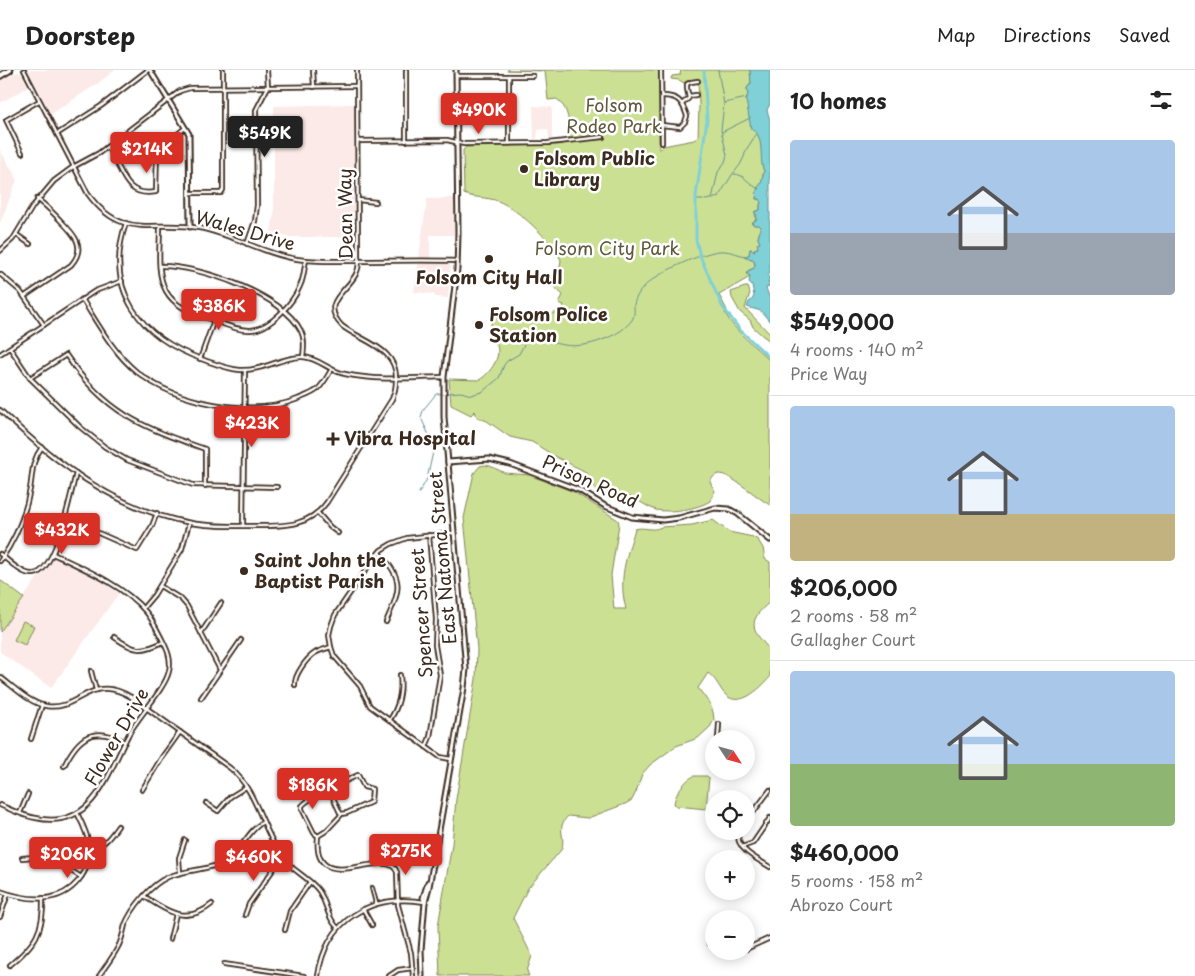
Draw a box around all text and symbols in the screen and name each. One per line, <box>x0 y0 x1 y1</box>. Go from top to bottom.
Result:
text: Doorstep <box>25 17 135 53</box>
text: Map <box>937 21 975 48</box>
text: Directions <box>1003 21 1091 48</box>
text: Saved <box>1119 21 1170 48</box>
text: 10 homes <box>790 84 887 116</box>
icon: filters <box>1147 86 1175 114</box>
park label: Folsom Rodeo Park <box>566 91 662 139</box>
pin: $490K <box>444 92 514 135</box>
text: $490K <box>452 97 506 121</box>
pin: $549K <box>230 116 300 158</box>
text: $549K <box>239 120 291 144</box>
pin: $214K <box>112 132 182 174</box>
text: $214K <box>121 136 173 160</box>
place label: Folsom Public Library <box>534 144 655 192</box>
marker: Folsom Public Library <box>518 163 530 175</box>
street label: Dean Way <box>330 168 359 260</box>
icon: home <box>938 173 1028 263</box>
street label: Wales Drive <box>192 202 299 257</box>
park label: Folsom City Park <box>534 234 680 261</box>
marker: Folsom City Hall <box>483 253 495 265</box>
place label: Folsom City Hall <box>416 263 562 290</box>
pin: $386K <box>184 288 254 331</box>
text: $386K <box>192 293 246 317</box>
place label: Folsom Police Station <box>489 300 608 348</box>
text: $549,000 <box>790 305 894 337</box>
marker: Folsom Police Station <box>473 319 485 331</box>
text: 4 rooms · 140 m² <box>790 337 924 361</box>
text: Price Way <box>790 361 867 385</box>
pin: $423K <box>217 406 287 448</box>
text: $423K <box>225 410 279 434</box>
place label: Vibra Hospital <box>344 424 476 451</box>
marker: Vibra Hospital <box>326 432 340 446</box>
icon: home <box>938 438 1028 528</box>
street label: Prison Road <box>538 447 643 514</box>
street label: East Natoma Street <box>421 471 462 646</box>
pin: $432K <box>27 512 97 555</box>
text: $432K <box>35 517 89 541</box>
place label: Saint John the Baptist Parish <box>254 546 387 594</box>
street label: Spencer Street <box>403 547 438 679</box>
marker: Saint John the Baptist Parish <box>238 565 250 577</box>
text: $206,000 <box>790 571 898 603</box>
text: 2 rooms · 58 m² <box>790 603 917 627</box>
text: Gallagher Court <box>790 627 915 651</box>
street label: Flower Drive <box>77 682 155 790</box>
icon: home <box>938 703 1028 793</box>
north arrow <box>705 730 755 780</box>
map controls <box>705 730 755 960</box>
pin: $186K <box>278 768 348 810</box>
text: $186K <box>288 772 338 796</box>
button: locate <box>705 790 755 840</box>
pin: $275K <box>371 834 441 876</box>
pin: $206K <box>33 836 103 879</box>
text: $460,000 <box>790 836 899 868</box>
text: $275K <box>380 838 432 862</box>
pin: $460K <box>219 840 289 882</box>
text: $206K <box>40 841 96 865</box>
text: $460K <box>226 844 282 868</box>
button: + <box>705 850 755 900</box>
text: 5 rooms · 158 m² <box>790 868 923 892</box>
text: Abrozo Court <box>790 892 893 916</box>
button: − <box>705 910 755 960</box>

